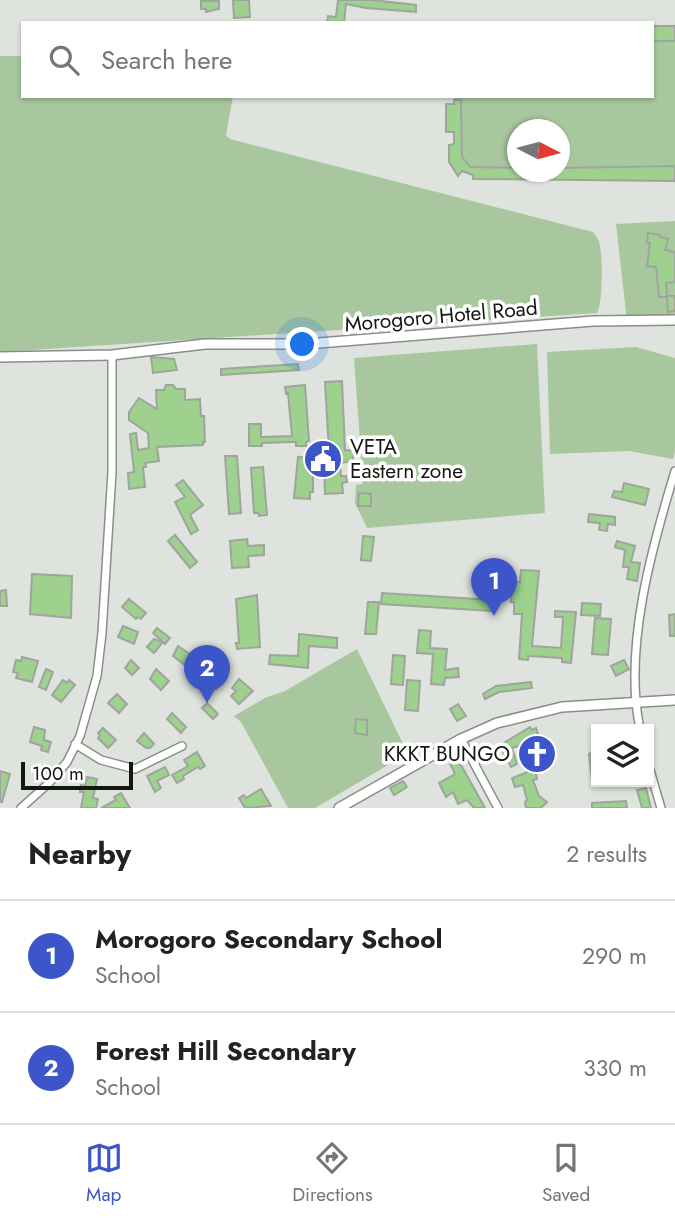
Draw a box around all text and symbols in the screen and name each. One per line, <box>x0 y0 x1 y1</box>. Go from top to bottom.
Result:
search box <box>21 21 654 98</box>
icon: search <box>45 41 83 79</box>
text: Search here <box>101 41 233 79</box>
north arrow <box>507 119 570 182</box>
street label: Morogoro Hotel Road <box>343 293 539 339</box>
your location <box>285 327 319 361</box>
place label: VETA Eastern zone <box>350 432 463 486</box>
public building icon: VETA Eastern zone <box>302 438 344 480</box>
pin: 1 <box>471 558 517 616</box>
pin: 2 <box>184 645 230 703</box>
map controls <box>591 724 654 787</box>
button: layers <box>591 724 654 787</box>
church icon: KKKT BUNGO <box>516 733 558 775</box>
place label: KKKT BUNGO <box>384 739 510 769</box>
scale bar <box>21 759 133 791</box>
text: 100 m <box>32 760 84 787</box>
text: Nearby <box>28 832 131 875</box>
text: 2 results <box>566 837 647 871</box>
text: Morogoro Secondary School <box>95 920 443 958</box>
text: 1 <box>45 939 57 973</box>
text: 290 m <box>582 939 647 973</box>
text: School <box>95 958 161 992</box>
text: Forest Hill Secondary <box>95 1032 356 1070</box>
text: 2 <box>43 1051 59 1085</box>
text: 330 m <box>583 1051 647 1085</box>
text: School <box>95 1070 161 1104</box>
tab: Map <box>85 1139 123 1208</box>
tab: Directions <box>292 1139 373 1208</box>
tab: Saved <box>542 1139 590 1208</box>

